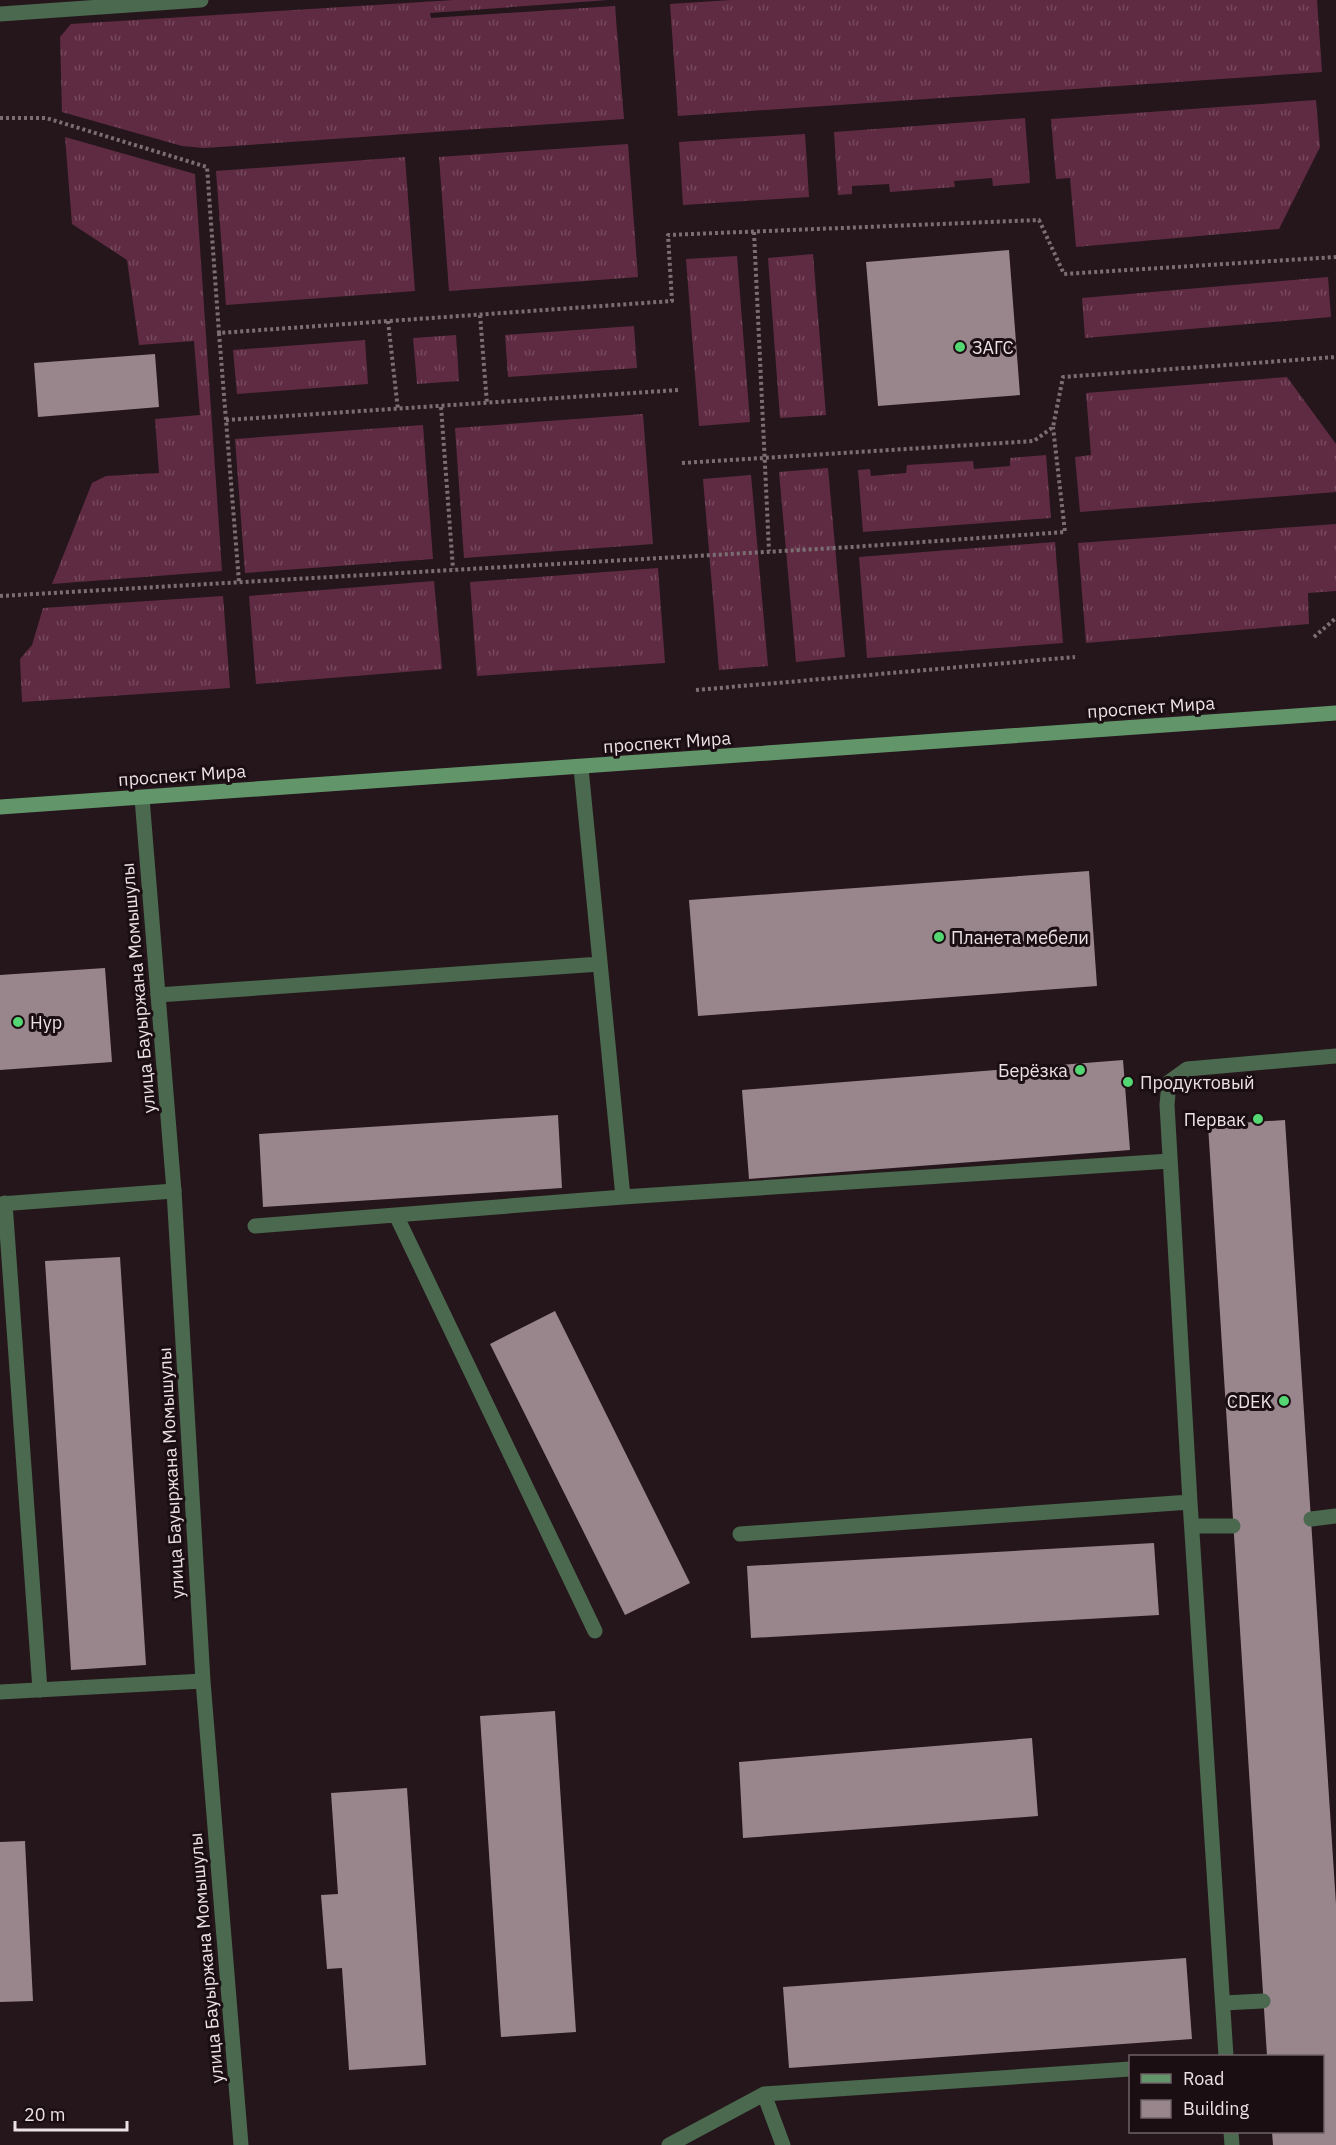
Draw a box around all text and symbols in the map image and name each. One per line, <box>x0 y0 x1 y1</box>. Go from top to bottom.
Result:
place label: ЗАГС <box>972 336 1014 359</box>
marker: ЗАГС <box>953 340 967 354</box>
street label: проспект Мира <box>1086 691 1216 723</box>
street label: проспект Мира <box>602 726 732 758</box>
street label: проспект Мира <box>117 759 247 791</box>
street label: улица Бауыржана Момышулы <box>116 862 160 1114</box>
place label: Планета мебели <box>951 926 1089 949</box>
marker: Планета мебели <box>932 930 946 944</box>
place label: Нур <box>30 1011 62 1034</box>
marker: Нур <box>11 1015 25 1029</box>
place label: Берёзка <box>998 1059 1068 1082</box>
marker: Берёзка <box>1073 1063 1087 1077</box>
place label: Продуктовый <box>1140 1071 1255 1094</box>
marker: Продуктовый <box>1121 1075 1135 1089</box>
place label: Первак <box>1184 1108 1246 1131</box>
marker: Первак <box>1251 1112 1265 1126</box>
street label: улица Бауыржана Момышулы <box>153 1347 189 1599</box>
place label: CDEK <box>1227 1390 1273 1413</box>
marker: CDEK <box>1277 1394 1291 1408</box>
street label: улица Бауыржана Момышулы <box>184 1832 228 2084</box>
legend <box>1129 2055 1324 2133</box>
text: Road <box>1183 2067 1224 2090</box>
scale bar <box>15 2094 128 2132</box>
text: Building <box>1183 2097 1250 2120</box>
text: 20 m <box>24 2103 66 2126</box>

